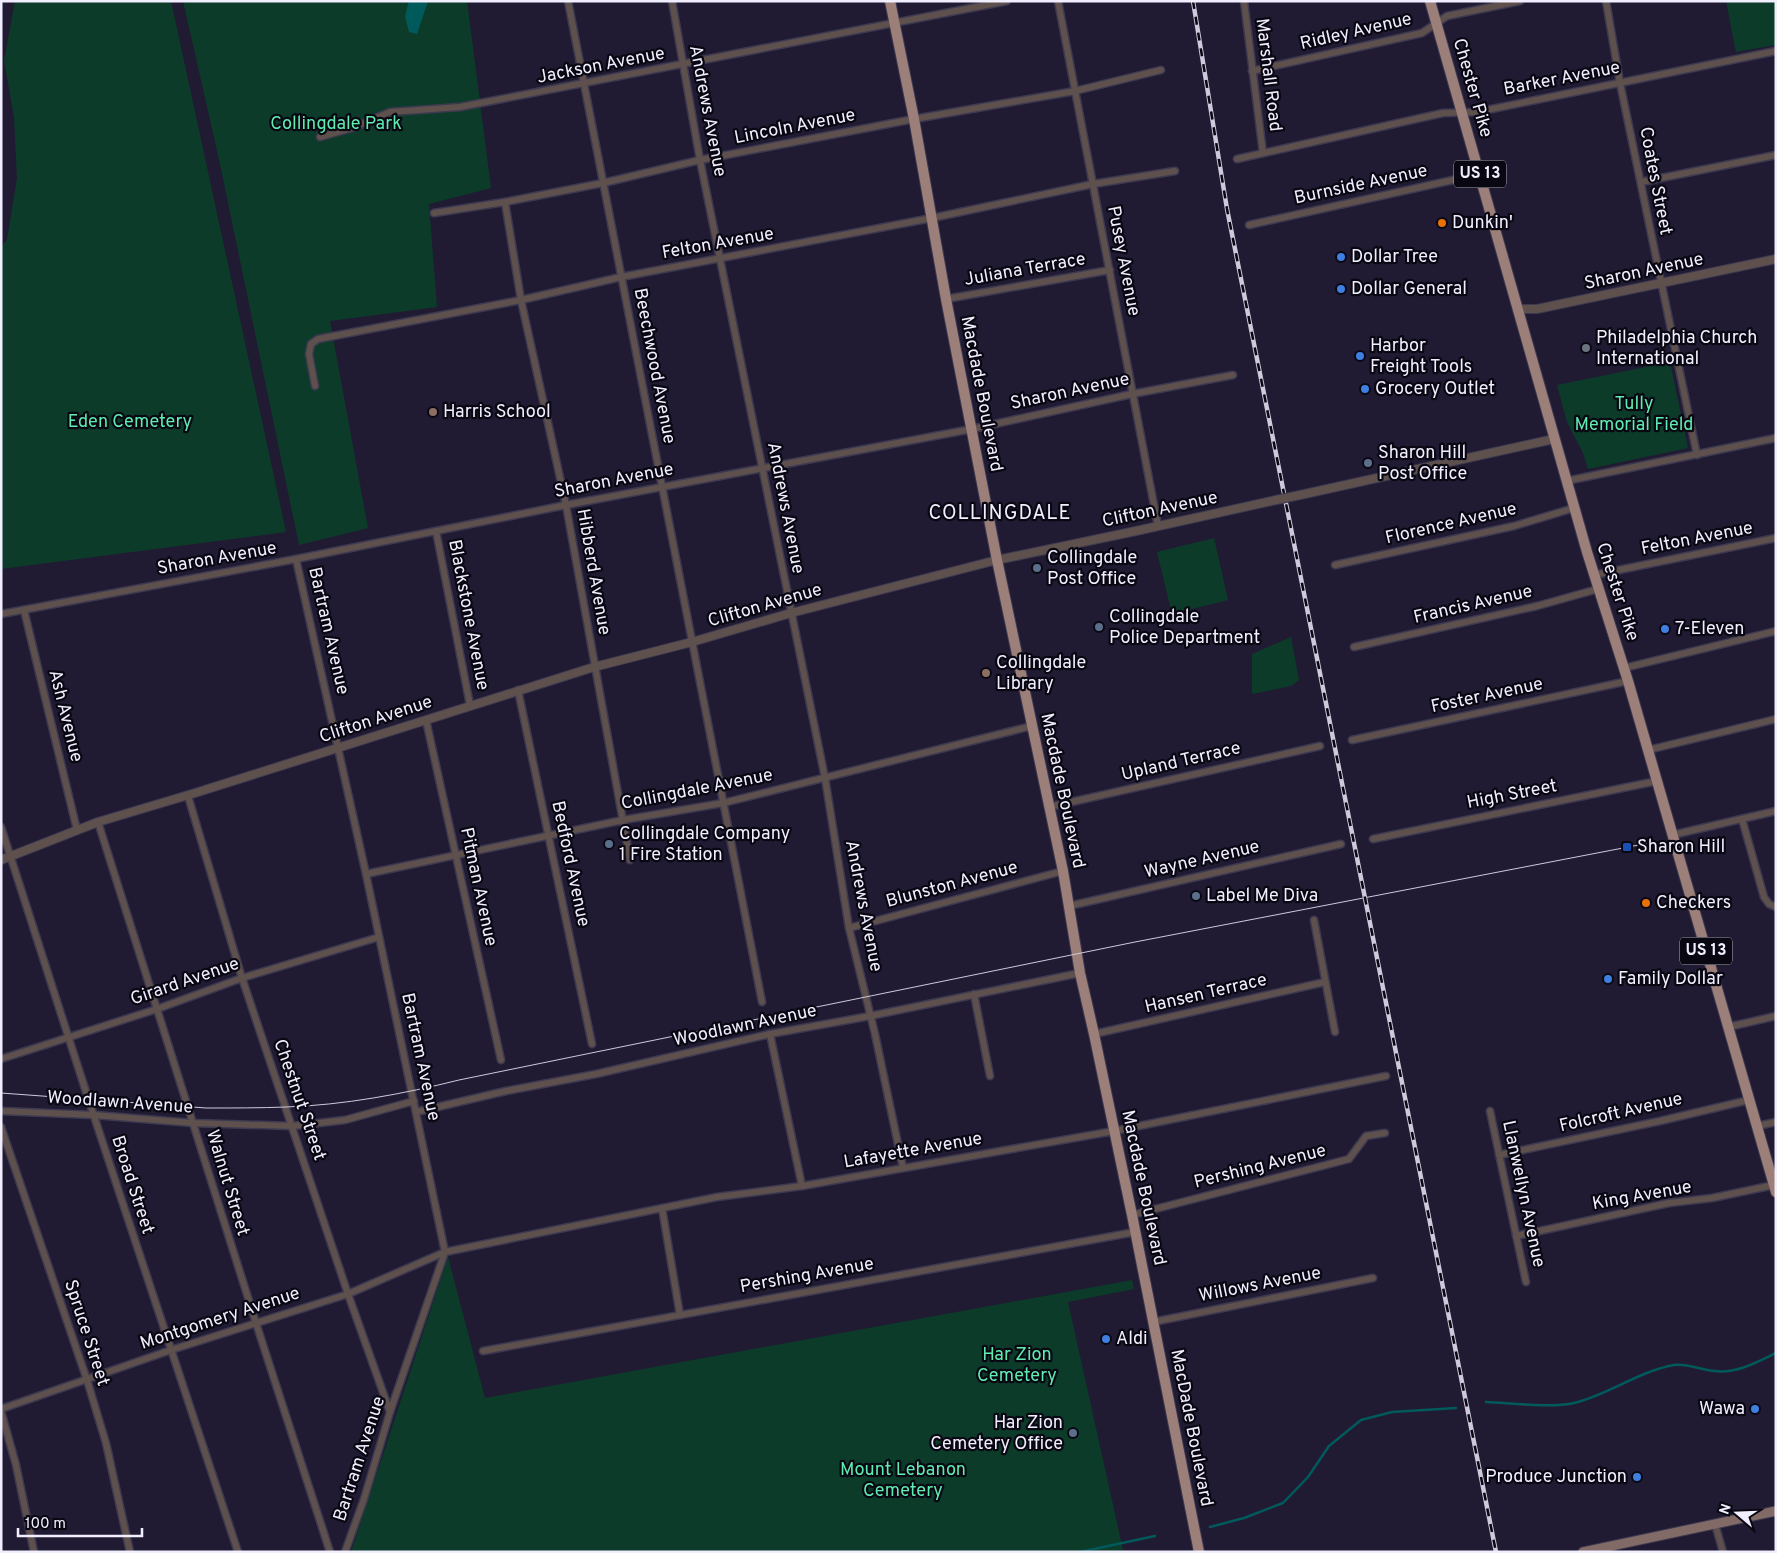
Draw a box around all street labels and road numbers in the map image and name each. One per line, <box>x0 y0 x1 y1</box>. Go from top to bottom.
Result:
street label: Ridley Avenue <box>1298 8 1414 56</box>
street label: Marshall Road <box>1250 17 1286 133</box>
street label: Chester Pike <box>1447 36 1497 140</box>
street label: Jackson Avenue <box>535 42 667 90</box>
street label: Andrews Avenue <box>683 43 731 179</box>
street label: Barker Avenue <box>1502 56 1622 102</box>
street label: Lincoln Avenue <box>733 104 857 150</box>
street label: Coates Street <box>1633 125 1677 237</box>
street label: Burnside Avenue <box>1292 160 1430 210</box>
road number: US 13 <box>1454 160 1506 188</box>
street label: Pusey Avenue <box>1101 204 1145 318</box>
street label: Felton Avenue <box>660 223 776 265</box>
street label: Juliana Terrace <box>962 248 1088 292</box>
street label: Sharon Avenue <box>1582 248 1706 296</box>
street label: Beechwood Avenue <box>628 286 680 446</box>
street label: Macdade Boulevard <box>955 314 1007 474</box>
street label: Sharon Avenue <box>1008 368 1132 416</box>
street label: Andrews Avenue <box>761 440 809 576</box>
street label: Sharon Avenue <box>552 458 676 504</box>
street label: Clifton Avenue <box>1100 487 1220 533</box>
street label: Florence Avenue <box>1383 498 1519 550</box>
street label: Hibberd Avenue <box>571 507 615 637</box>
street label: Felton Avenue <box>1639 517 1755 561</box>
street label: Sharon Avenue <box>155 537 279 581</box>
street label: Blackstone Avenue <box>442 538 494 692</box>
street label: Chester Pike <box>1590 540 1644 644</box>
street label: Bartram Avenue <box>302 565 354 697</box>
street label: Clifton Avenue <box>705 579 825 633</box>
street label: Francis Avenue <box>1411 580 1535 630</box>
street label: Ash Avenue <box>42 667 88 765</box>
street label: Foster Avenue <box>1429 673 1545 719</box>
street label: Clifton Avenue <box>317 691 435 749</box>
street label: Macdade Boulevard <box>1034 711 1090 871</box>
street label: Upland Terrace <box>1119 737 1243 787</box>
street label: Collingdale Avenue <box>619 764 775 816</box>
street label: High Street <box>1465 775 1559 815</box>
street label: Bedford Avenue <box>545 799 595 929</box>
street label: Pitman Avenue <box>454 825 502 949</box>
street label: Wayne Avenue <box>1142 836 1262 884</box>
street label: Andrews Avenue <box>839 838 887 974</box>
street label: Blunston Avenue <box>884 856 1020 914</box>
road number: US 13 <box>1680 938 1732 964</box>
street label: Girard Avenue <box>128 953 242 1011</box>
street label: Hansen Terrace <box>1143 969 1269 1019</box>
street label: Bartram Avenue <box>395 991 445 1123</box>
street label: Woodlawn Avenue <box>671 1000 819 1052</box>
street label: Chestnut Street <box>267 1036 331 1164</box>
street label: Woodlawn Avenue <box>46 1086 194 1120</box>
street label: Folcroft Avenue <box>1557 1088 1685 1138</box>
street label: Macdade Boulevard <box>1115 1108 1171 1268</box>
street label: Llanwellyn Avenue <box>1496 1118 1550 1270</box>
street label: Walnut Street <box>200 1127 254 1239</box>
street label: Lafayette Avenue <box>842 1127 984 1175</box>
street label: Broad Street <box>105 1133 159 1237</box>
street label: Pershing Avenue <box>1192 1139 1328 1195</box>
street label: King Avenue <box>1590 1176 1694 1216</box>
street label: Pershing Avenue <box>738 1253 876 1299</box>
street label: Willows Avenue <box>1197 1262 1323 1308</box>
street label: Spruce Street <box>58 1277 114 1389</box>
street label: Montgomery Avenue <box>137 1282 303 1356</box>
street label: MacDade Boulevard <box>1164 1347 1218 1509</box>
street label: Bartram Avenue <box>329 1393 391 1525</box>

